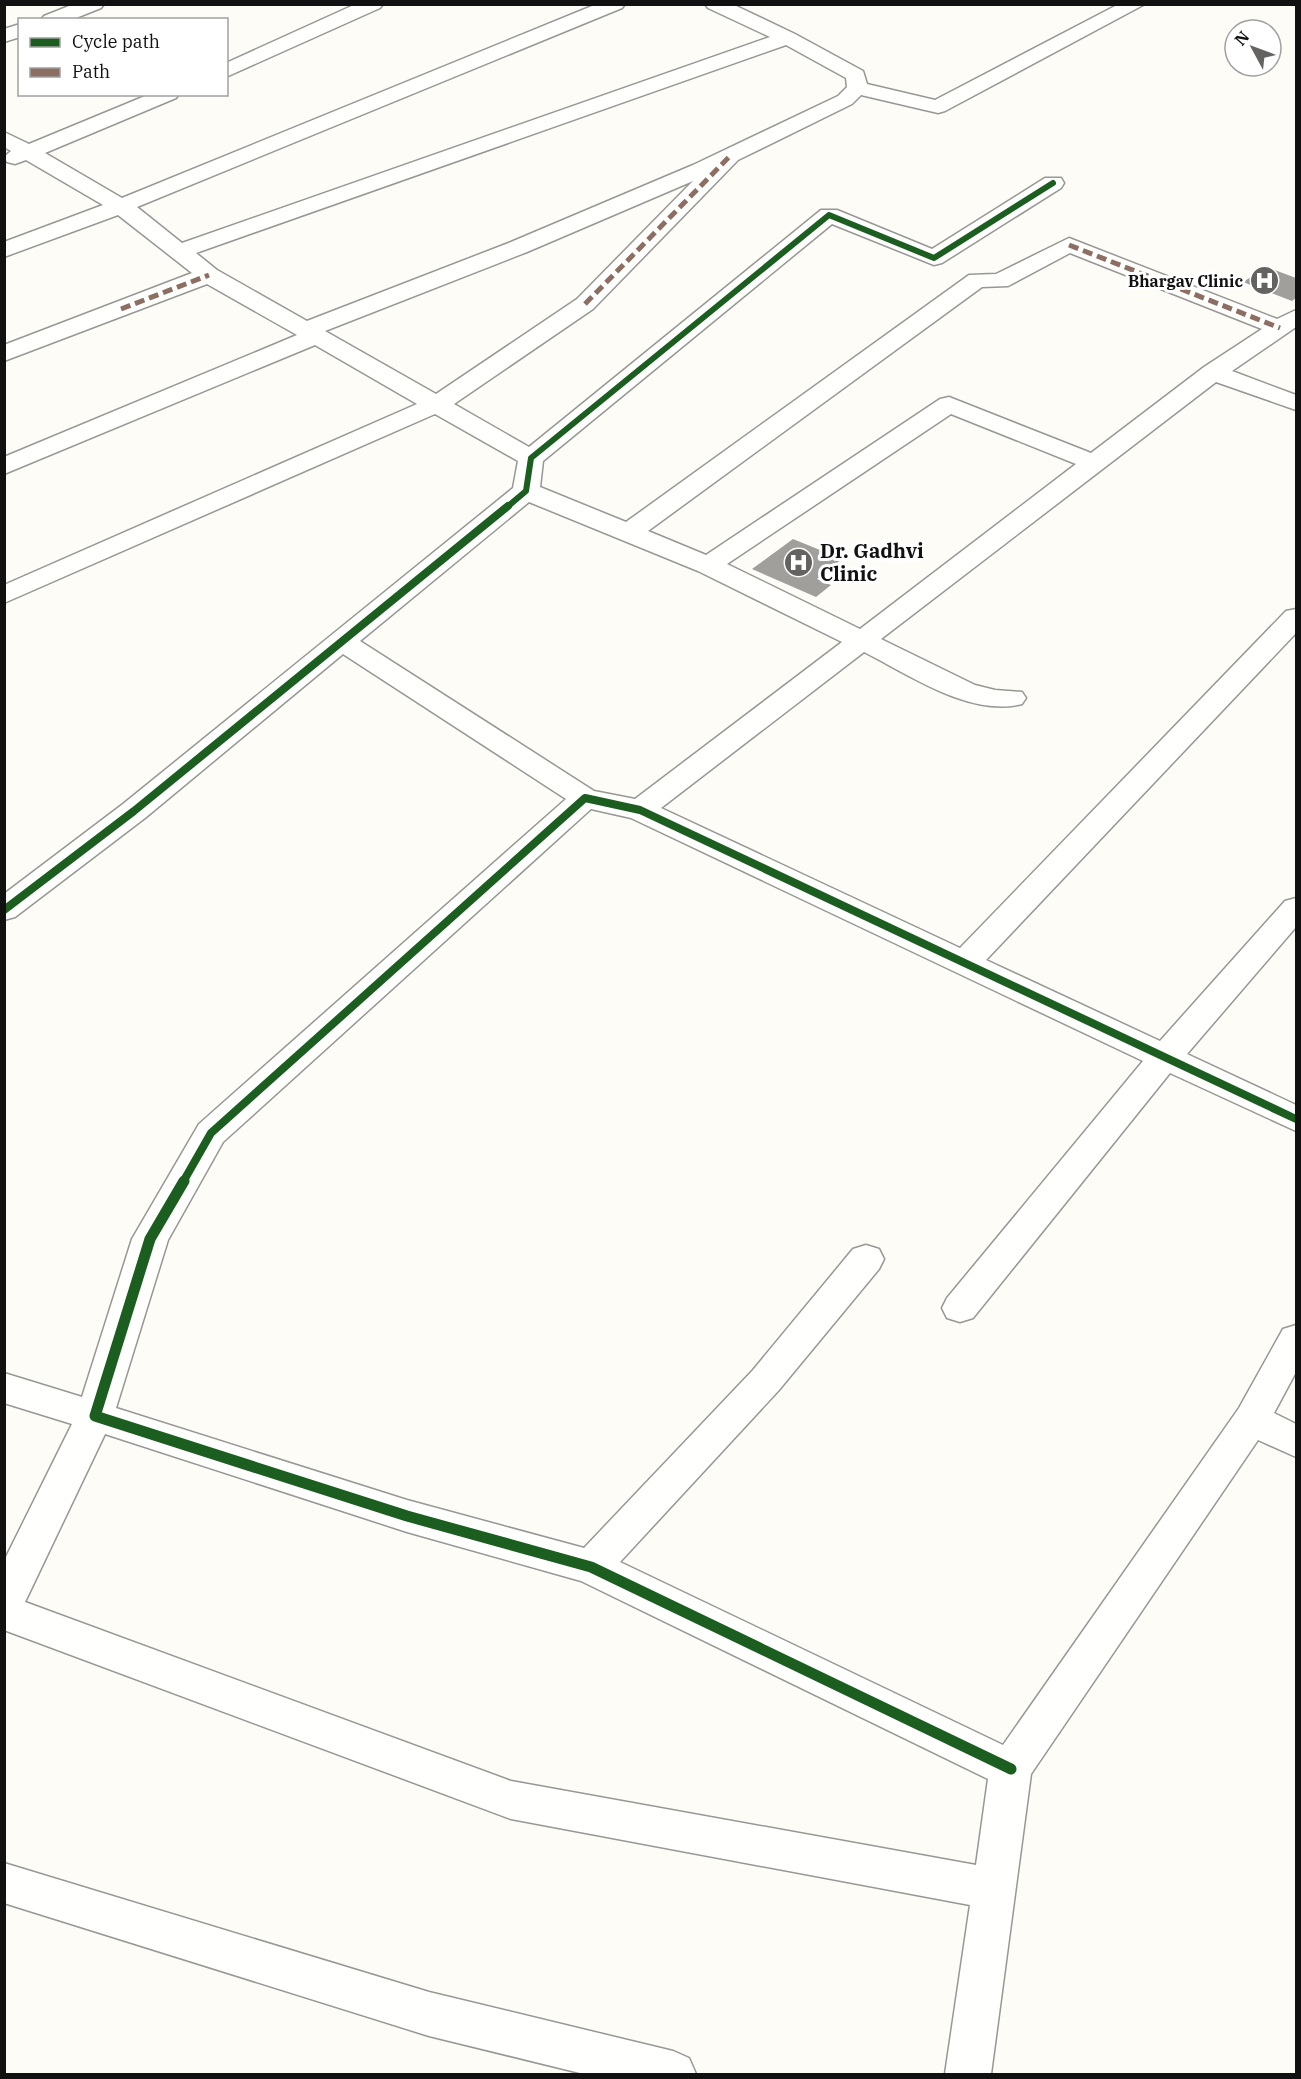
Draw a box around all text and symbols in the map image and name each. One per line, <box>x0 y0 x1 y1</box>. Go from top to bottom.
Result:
legend <box>18 18 228 96</box>
north arrow <box>1223 18 1283 78</box>
text: N <box>1230 27 1253 49</box>
text: Cycle path <box>72 30 160 53</box>
text: Path <box>72 60 110 83</box>
hospital icon: Bhargav Clinic <box>1248 265 1280 297</box>
place label: Bhargav Clinic <box>1128 271 1243 291</box>
place label: Dr. Gadhvi Clinic <box>820 537 924 587</box>
hospital icon: Dr. Gadhvi Clinic <box>783 546 815 578</box>

